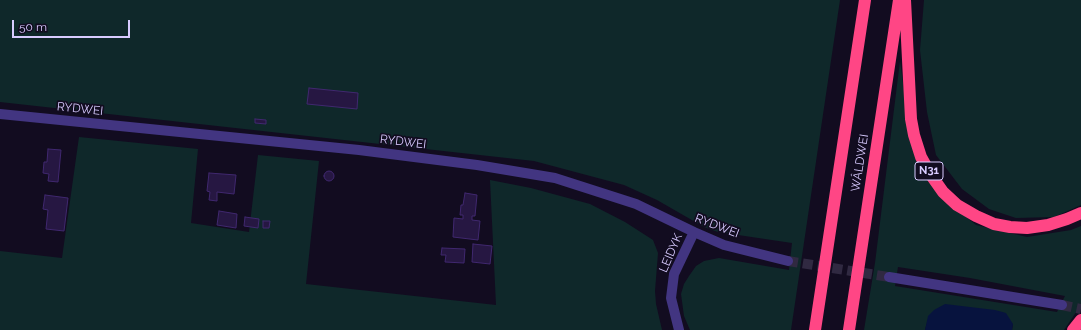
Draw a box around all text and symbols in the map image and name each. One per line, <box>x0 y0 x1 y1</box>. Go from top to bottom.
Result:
scale bar <box>14 12 132 38</box>
text: 50 m <box>19 20 47 34</box>
street label: RYDWEI <box>56 99 104 119</box>
street label: RYDWEI <box>379 132 427 152</box>
street label: WÂLDWEI <box>848 133 872 193</box>
road number: N31 <box>915 162 943 180</box>
street label: RYDWEI <box>693 211 741 241</box>
street label: LEIDYK <box>656 231 686 275</box>

